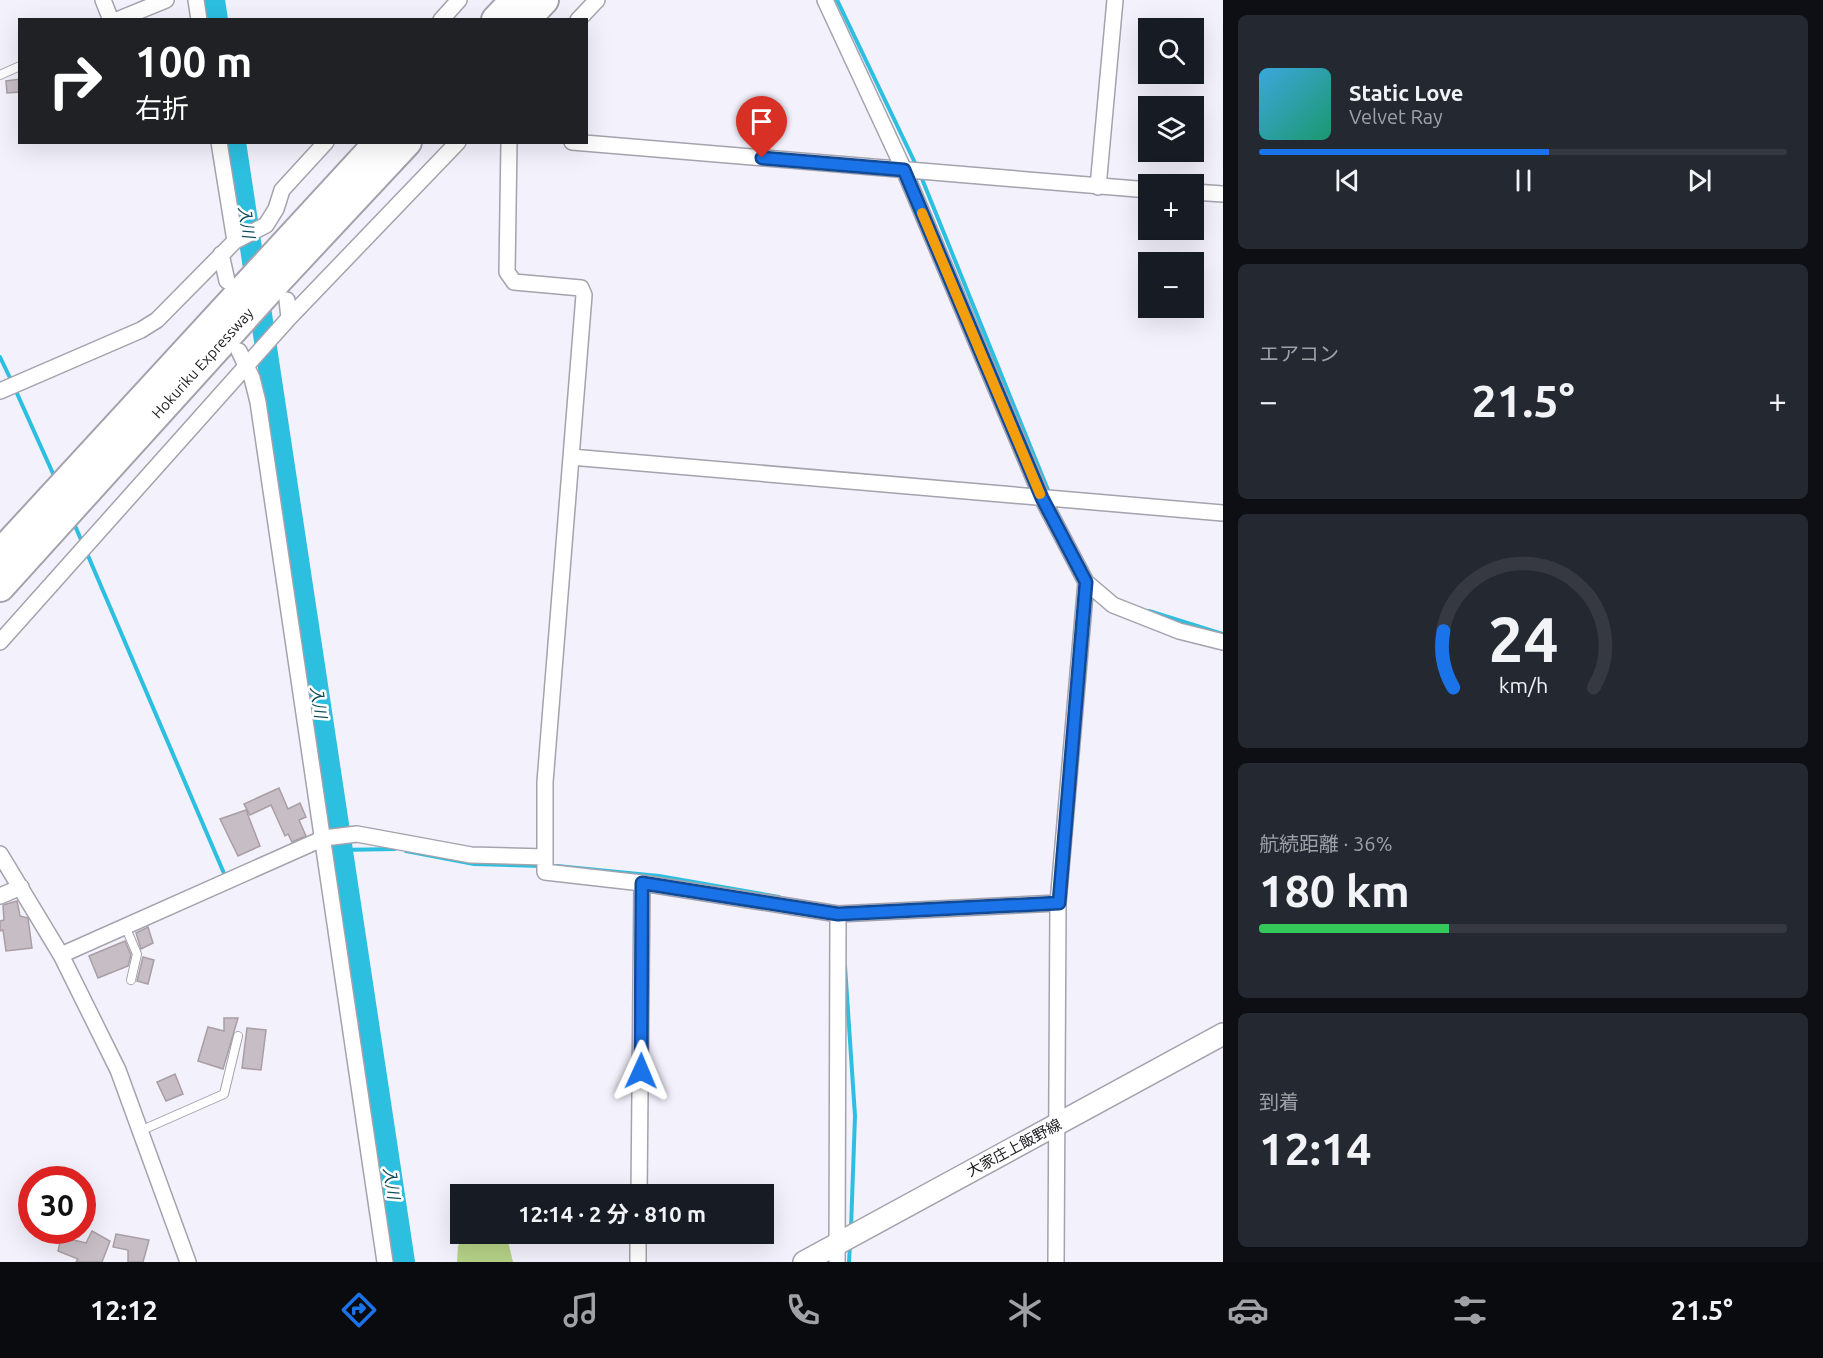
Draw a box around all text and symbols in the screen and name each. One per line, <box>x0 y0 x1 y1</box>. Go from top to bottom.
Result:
map controls <box>1138 18 1204 318</box>
button: search <box>1138 18 1204 84</box>
text: 100 m <box>135 38 252 85</box>
icon: right <box>36 42 114 120</box>
text: Static Love <box>1349 80 1464 105</box>
text: 右折 <box>135 93 189 123</box>
pin <box>736 96 787 158</box>
button: layers <box>1138 96 1204 162</box>
icon: arrive <box>745 105 778 138</box>
text: Velvet Ray <box>1349 105 1443 128</box>
icon: previous <box>1331 164 1364 197</box>
icon: pause <box>1507 164 1540 197</box>
icon: next <box>1683 164 1716 197</box>
button: + <box>1138 174 1204 240</box>
water label: 入川 <box>236 205 259 241</box>
button: − <box>1138 252 1204 318</box>
street label: Hokuriku Expressway <box>148 304 257 421</box>
text: エアコン <box>1259 342 1339 365</box>
text: 21.5° <box>1471 375 1575 426</box>
text: − <box>1259 382 1278 419</box>
text: + <box>1768 382 1787 419</box>
text: 24 <box>1488 604 1558 674</box>
text: km/h <box>1498 673 1548 697</box>
water label: 入川 <box>308 685 331 721</box>
text: 航続距離 · 36% <box>1259 832 1392 855</box>
text: 180 km <box>1259 865 1410 916</box>
position arrow <box>609 1039 673 1103</box>
text: 到着 <box>1259 1090 1299 1113</box>
street label: 大家庄上飯野線 <box>963 1115 1064 1180</box>
text: 12:14 <box>1259 1123 1372 1174</box>
speed limit sign: 30 <box>18 1166 96 1244</box>
water label: 入川 <box>381 1166 404 1202</box>
text: 12:14 · 2 分 · 810 m <box>518 1201 706 1226</box>
icon: directions <box>338 1289 380 1331</box>
icon: music <box>560 1289 602 1331</box>
icon: phone <box>782 1289 824 1331</box>
icon: climate <box>1004 1289 1046 1331</box>
icon: car <box>1227 1289 1269 1331</box>
icon: filters <box>1449 1289 1491 1331</box>
text: 12:12 <box>90 1295 158 1325</box>
text: 21.5° <box>1671 1295 1733 1325</box>

